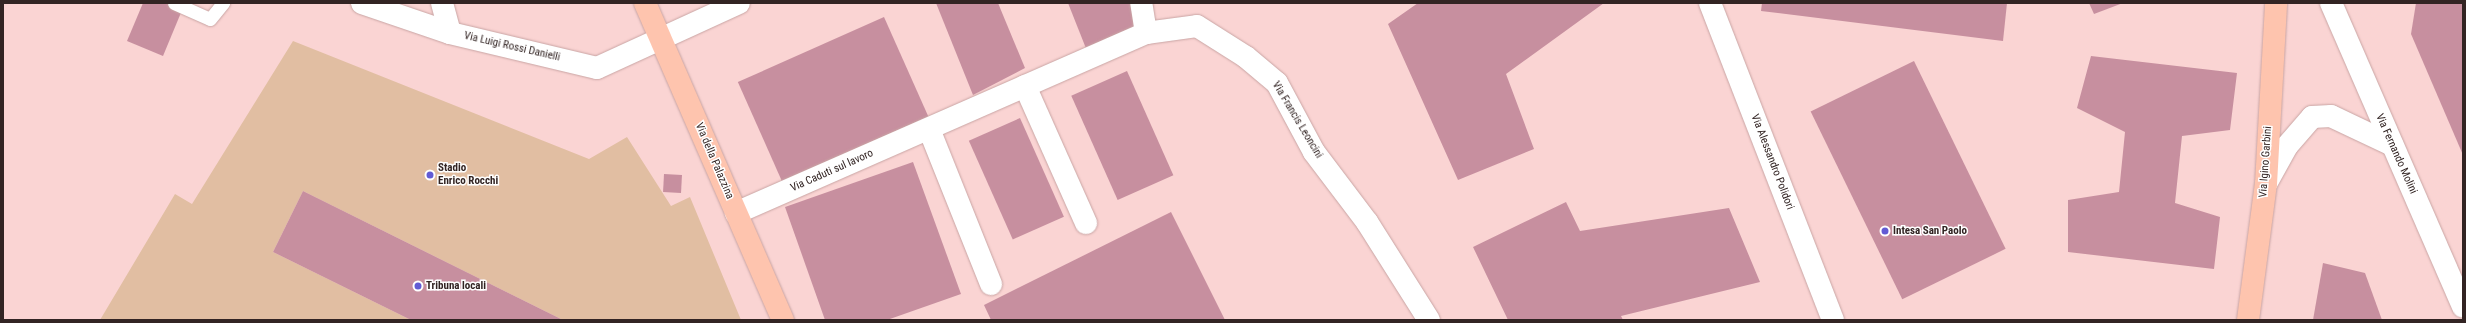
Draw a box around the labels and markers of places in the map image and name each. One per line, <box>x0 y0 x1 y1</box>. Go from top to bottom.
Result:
place label: Stadio Enrico Rocchi <box>438 162 498 188</box>
marker: Stadio Enrico Rocchi <box>425 170 435 180</box>
place label: Intesa San Paolo <box>1893 224 1967 238</box>
marker: Intesa San Paolo <box>1880 226 1890 236</box>
place label: Tribuna locali <box>426 279 486 293</box>
marker: Tribuna locali <box>413 281 423 291</box>

